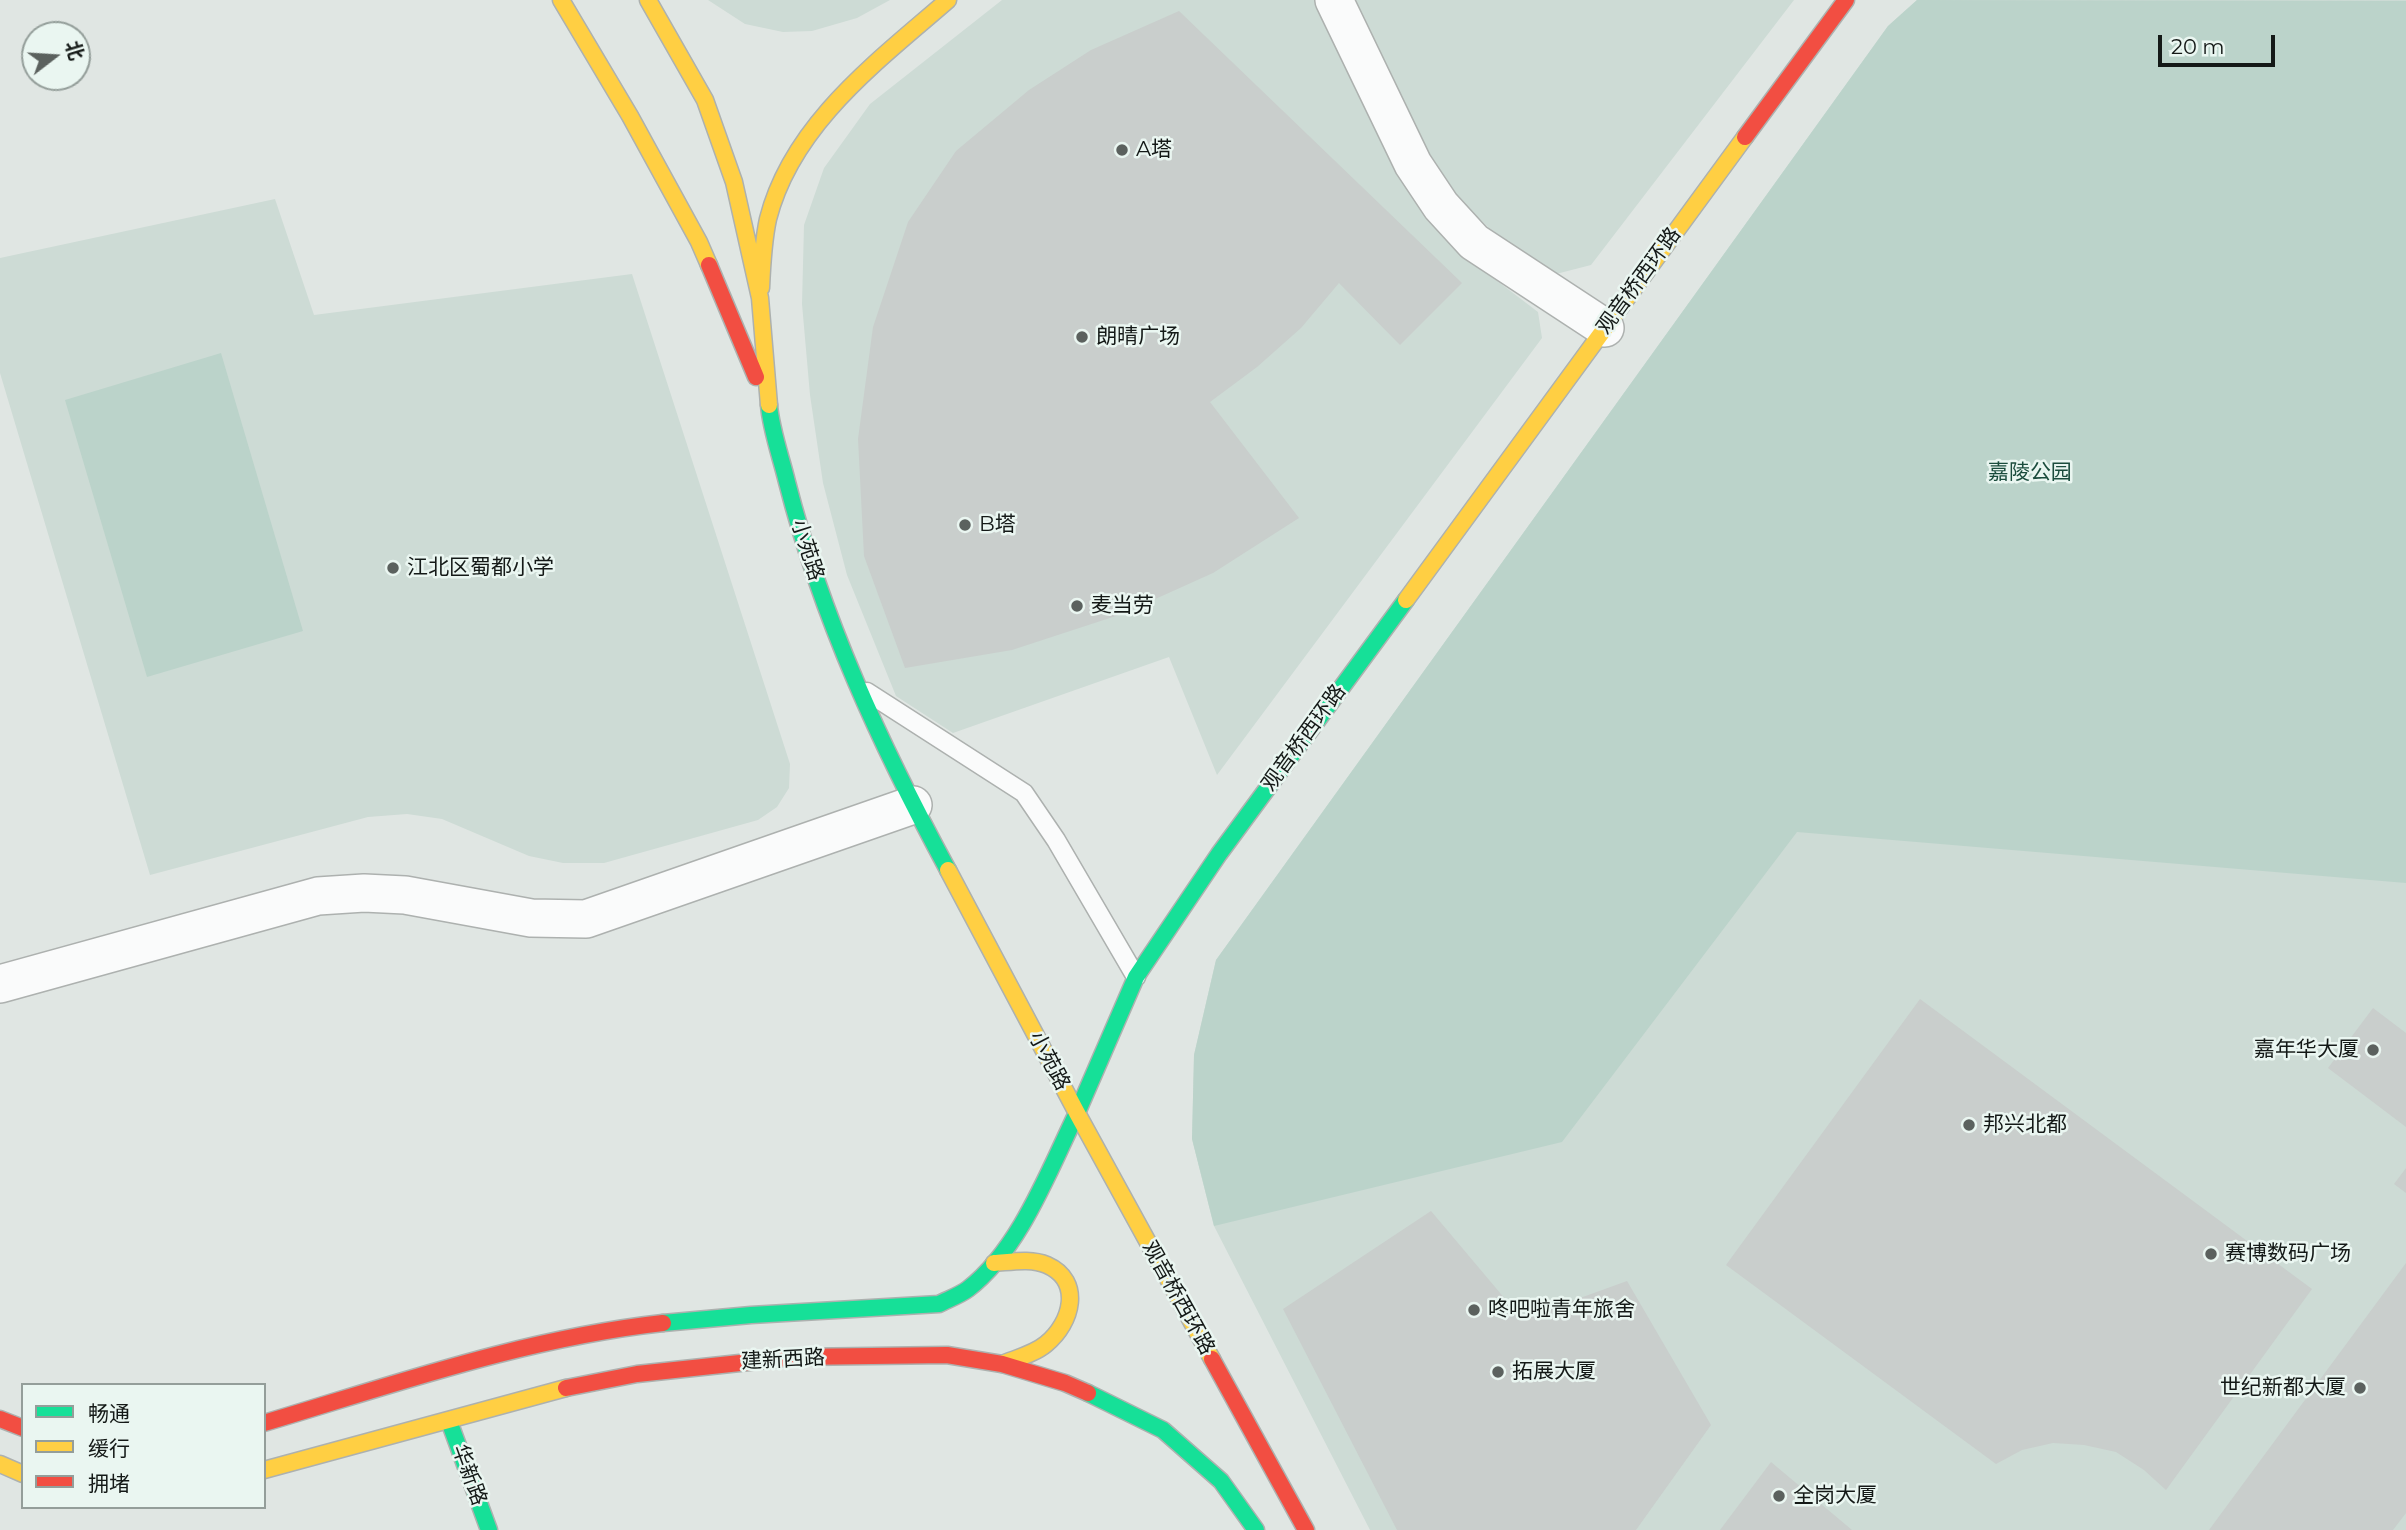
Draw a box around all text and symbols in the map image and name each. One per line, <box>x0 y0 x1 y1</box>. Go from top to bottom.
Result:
north arrow <box>21 21 91 91</box>
scale bar <box>2161 21 2278 65</box>
text: 20 m <box>2171 34 2225 59</box>
text: 北 <box>61 38 88 63</box>
place label: A塔 <box>1136 137 1172 163</box>
marker: A塔 <box>1114 142 1130 158</box>
street label: 观音桥西环路 <box>1592 223 1686 339</box>
place label: 朗晴广场 <box>1096 324 1180 350</box>
marker: 朗晴广场 <box>1074 329 1090 345</box>
park label: 嘉陵公园 <box>1988 460 2072 486</box>
place label: B塔 <box>979 512 1016 538</box>
street label: 小苑路 <box>785 516 829 584</box>
marker: B塔 <box>957 517 973 533</box>
place label: 江北区蜀都小学 <box>407 555 554 581</box>
marker: 江北区蜀都小学 <box>385 560 401 576</box>
place label: 麦当劳 <box>1091 593 1154 619</box>
marker: 麦当劳 <box>1069 598 1085 614</box>
street label: 观音桥西环路 <box>1257 680 1351 796</box>
street label: 小苑路 <box>1023 1027 1075 1095</box>
place label: 嘉年华大厦 <box>2254 1037 2359 1063</box>
marker: 嘉年华大厦 <box>2365 1042 2381 1058</box>
place label: 邦兴北都 <box>1983 1112 2067 1138</box>
marker: 邦兴北都 <box>1961 1117 1977 1133</box>
street label: 观音桥西环路 <box>1136 1237 1220 1359</box>
place label: 赛博数码广场 <box>2225 1241 2351 1267</box>
marker: 赛博数码广场 <box>2203 1246 2219 1262</box>
place label: 咚吧啦青年旅舍 <box>1488 1297 1635 1323</box>
marker: 咚吧啦青年旅舍 <box>1466 1302 1482 1318</box>
street label: 建新西路 <box>740 1345 826 1375</box>
place label: 拓展大厦 <box>1512 1359 1596 1385</box>
marker: 拓展大厦 <box>1490 1364 1506 1380</box>
place label: 世纪新都大厦 <box>2220 1375 2346 1401</box>
marker: 世纪新都大厦 <box>2352 1380 2368 1396</box>
legend <box>21 1383 266 1509</box>
text: 畅通 <box>88 1401 130 1426</box>
text: 缓行 <box>88 1436 130 1461</box>
street label: 华新路 <box>446 1441 492 1509</box>
text: 拥堵 <box>88 1471 130 1496</box>
place label: 全岗大厦 <box>1793 1483 1877 1509</box>
marker: 全岗大厦 <box>1771 1488 1787 1504</box>

